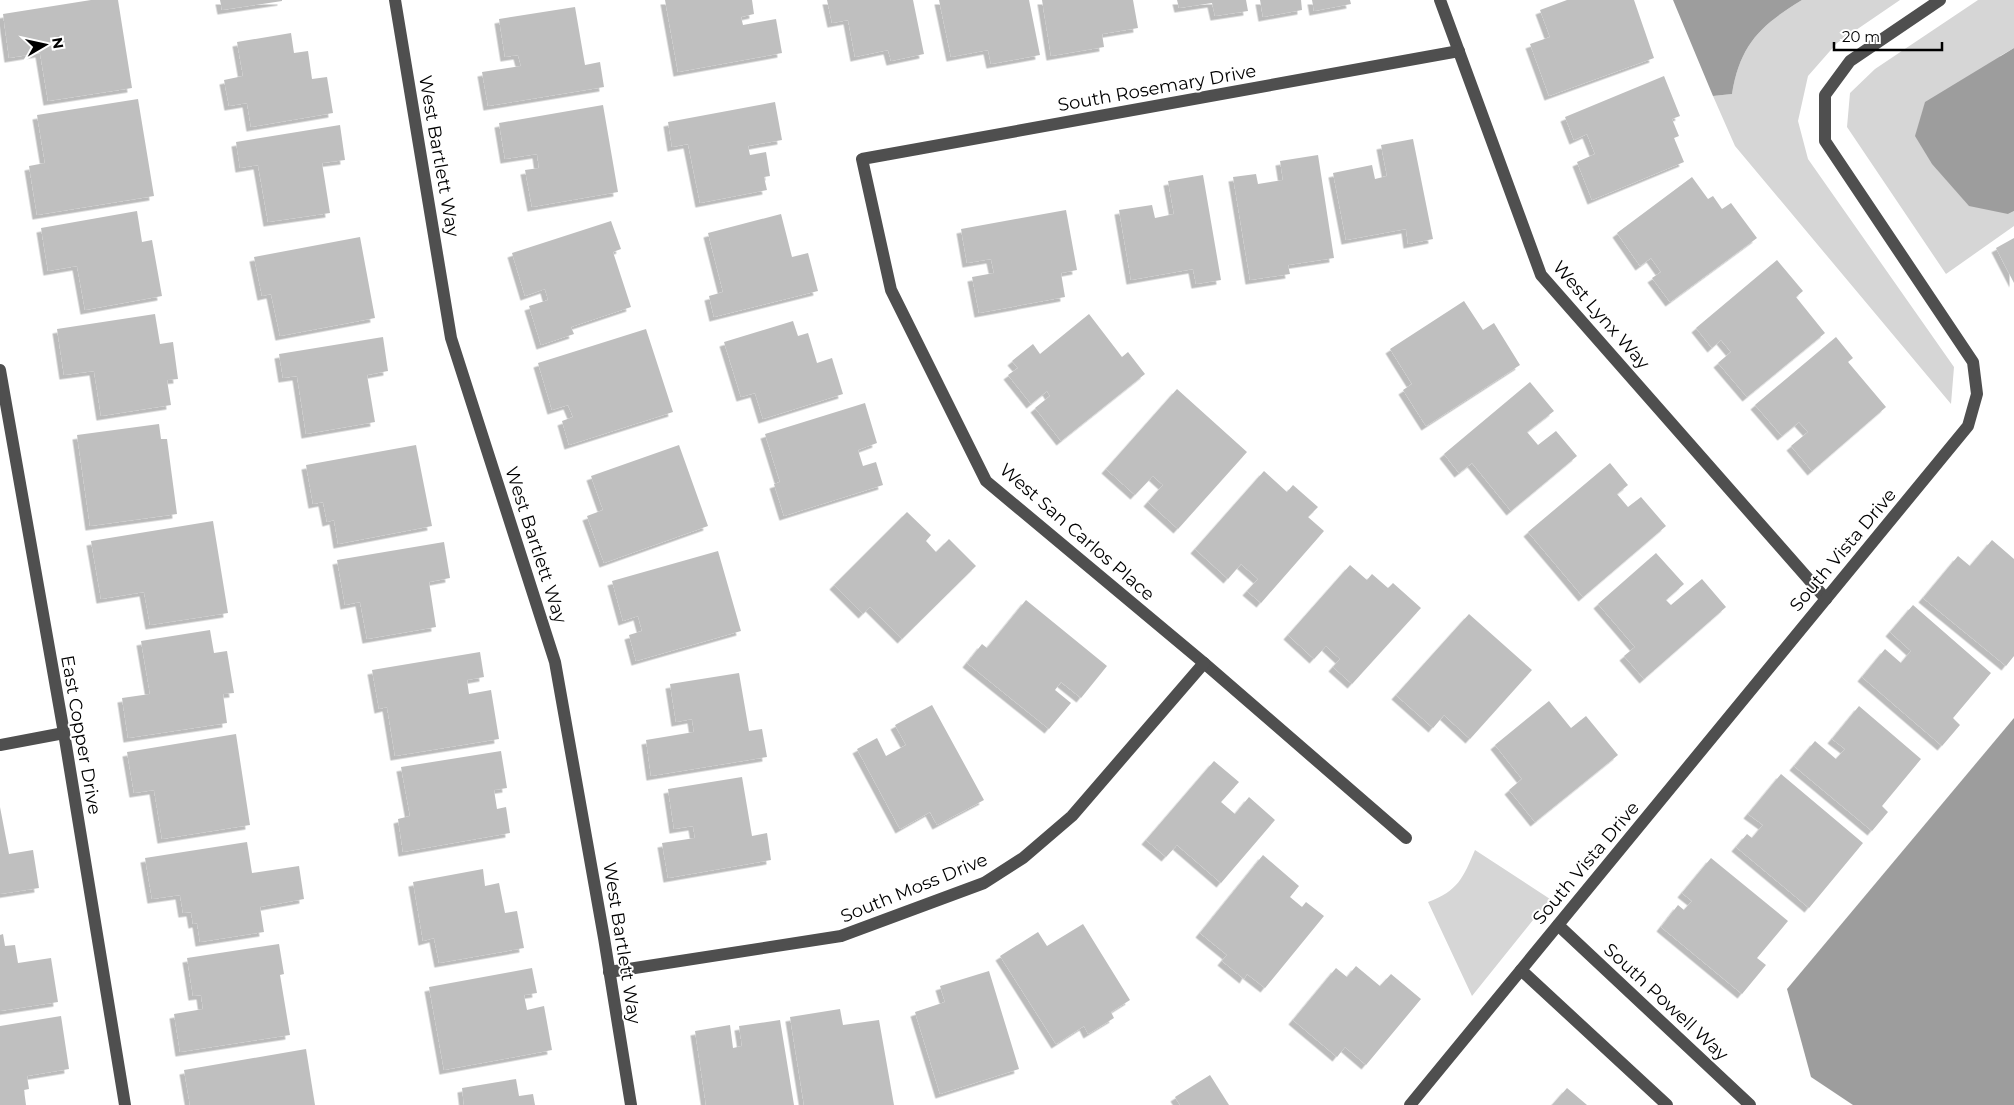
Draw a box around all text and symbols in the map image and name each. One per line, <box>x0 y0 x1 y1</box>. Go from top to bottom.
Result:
north arrow <box>20 20 70 70</box>
scale bar <box>1834 20 1942 52</box>
text: 20 m <box>1842 27 1880 46</box>
text: N <box>48 36 68 50</box>
street label: South Rosemary Drive <box>1056 60 1258 116</box>
street label: West Bartlett Way <box>414 74 464 239</box>
street label: West Lynx Way <box>1548 256 1654 374</box>
street label: West San Carlos Place <box>995 459 1159 605</box>
street label: West Bartlett Way <box>500 464 572 626</box>
street label: South Vista Drive <box>1785 484 1901 616</box>
street label: East Copper Drive <box>56 654 106 816</box>
street label: South Vista Drive <box>1528 797 1644 929</box>
street label: South Moss Drive <box>837 848 991 928</box>
street label: West Bartlett Way <box>598 861 646 1026</box>
street label: South Powell Way <box>1599 939 1733 1066</box>

